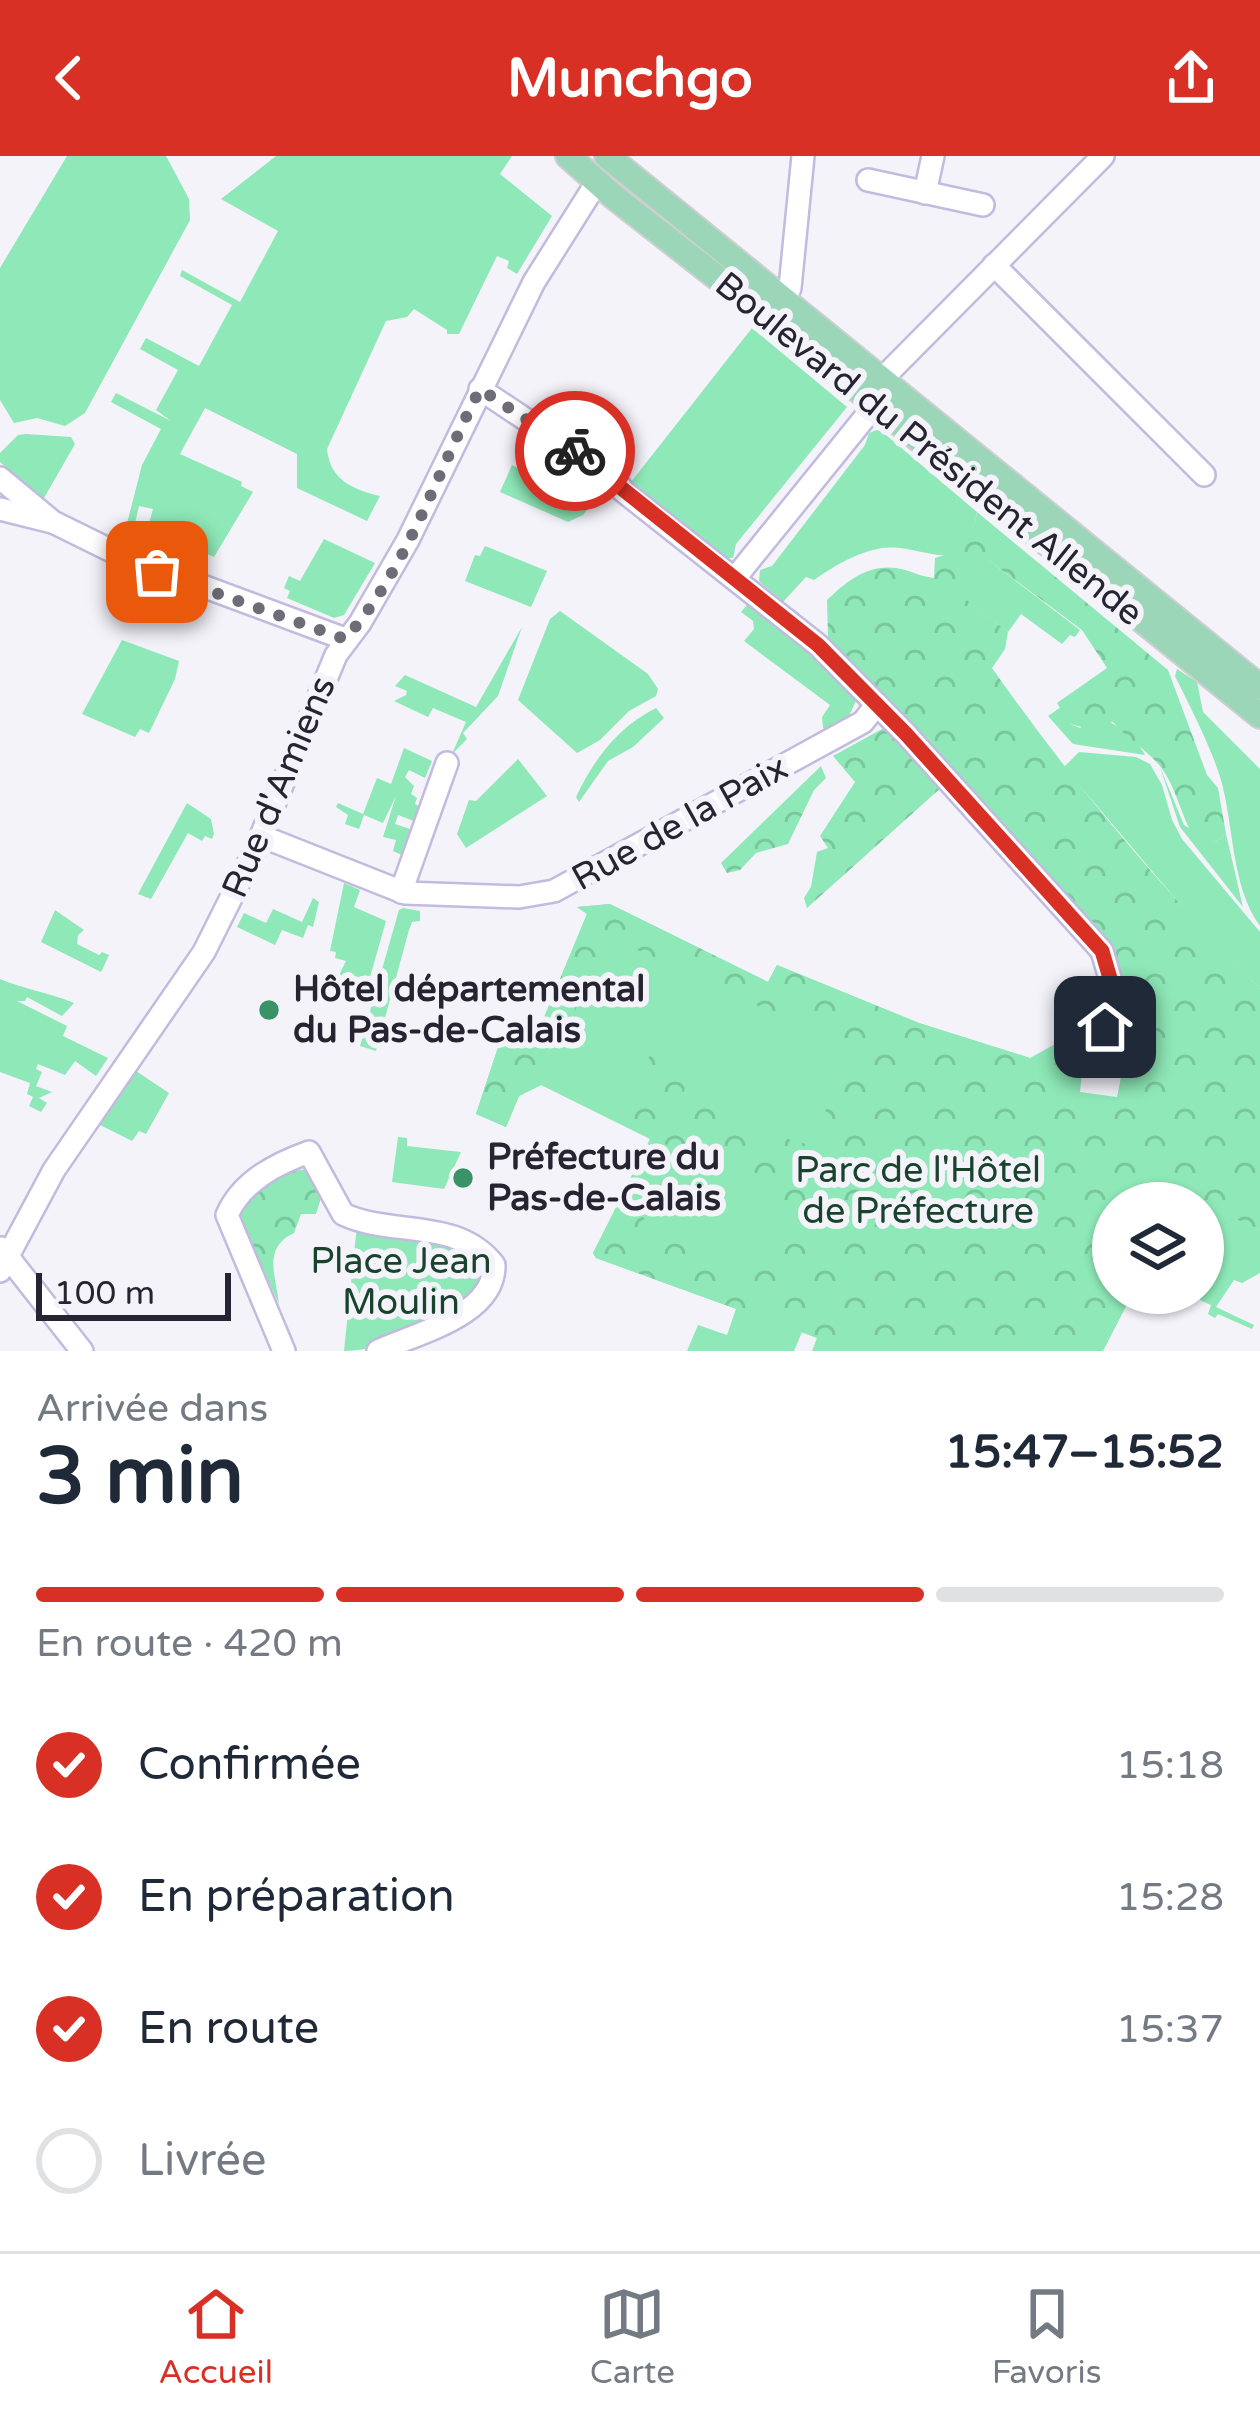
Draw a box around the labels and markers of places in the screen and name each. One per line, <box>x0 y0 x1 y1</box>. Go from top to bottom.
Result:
pin <box>106 521 208 623</box>
place label: Hôtel départemental du Pas-de-Calais <box>293 968 645 1052</box>
pin <box>1054 976 1156 1078</box>
marker: Hôtel départemental du Pas-de-Calais <box>256 997 282 1023</box>
place label: Préfecture du Pas-de-Calais <box>487 1136 721 1220</box>
marker: Préfecture du Pas-de-Calais <box>450 1165 476 1191</box>

